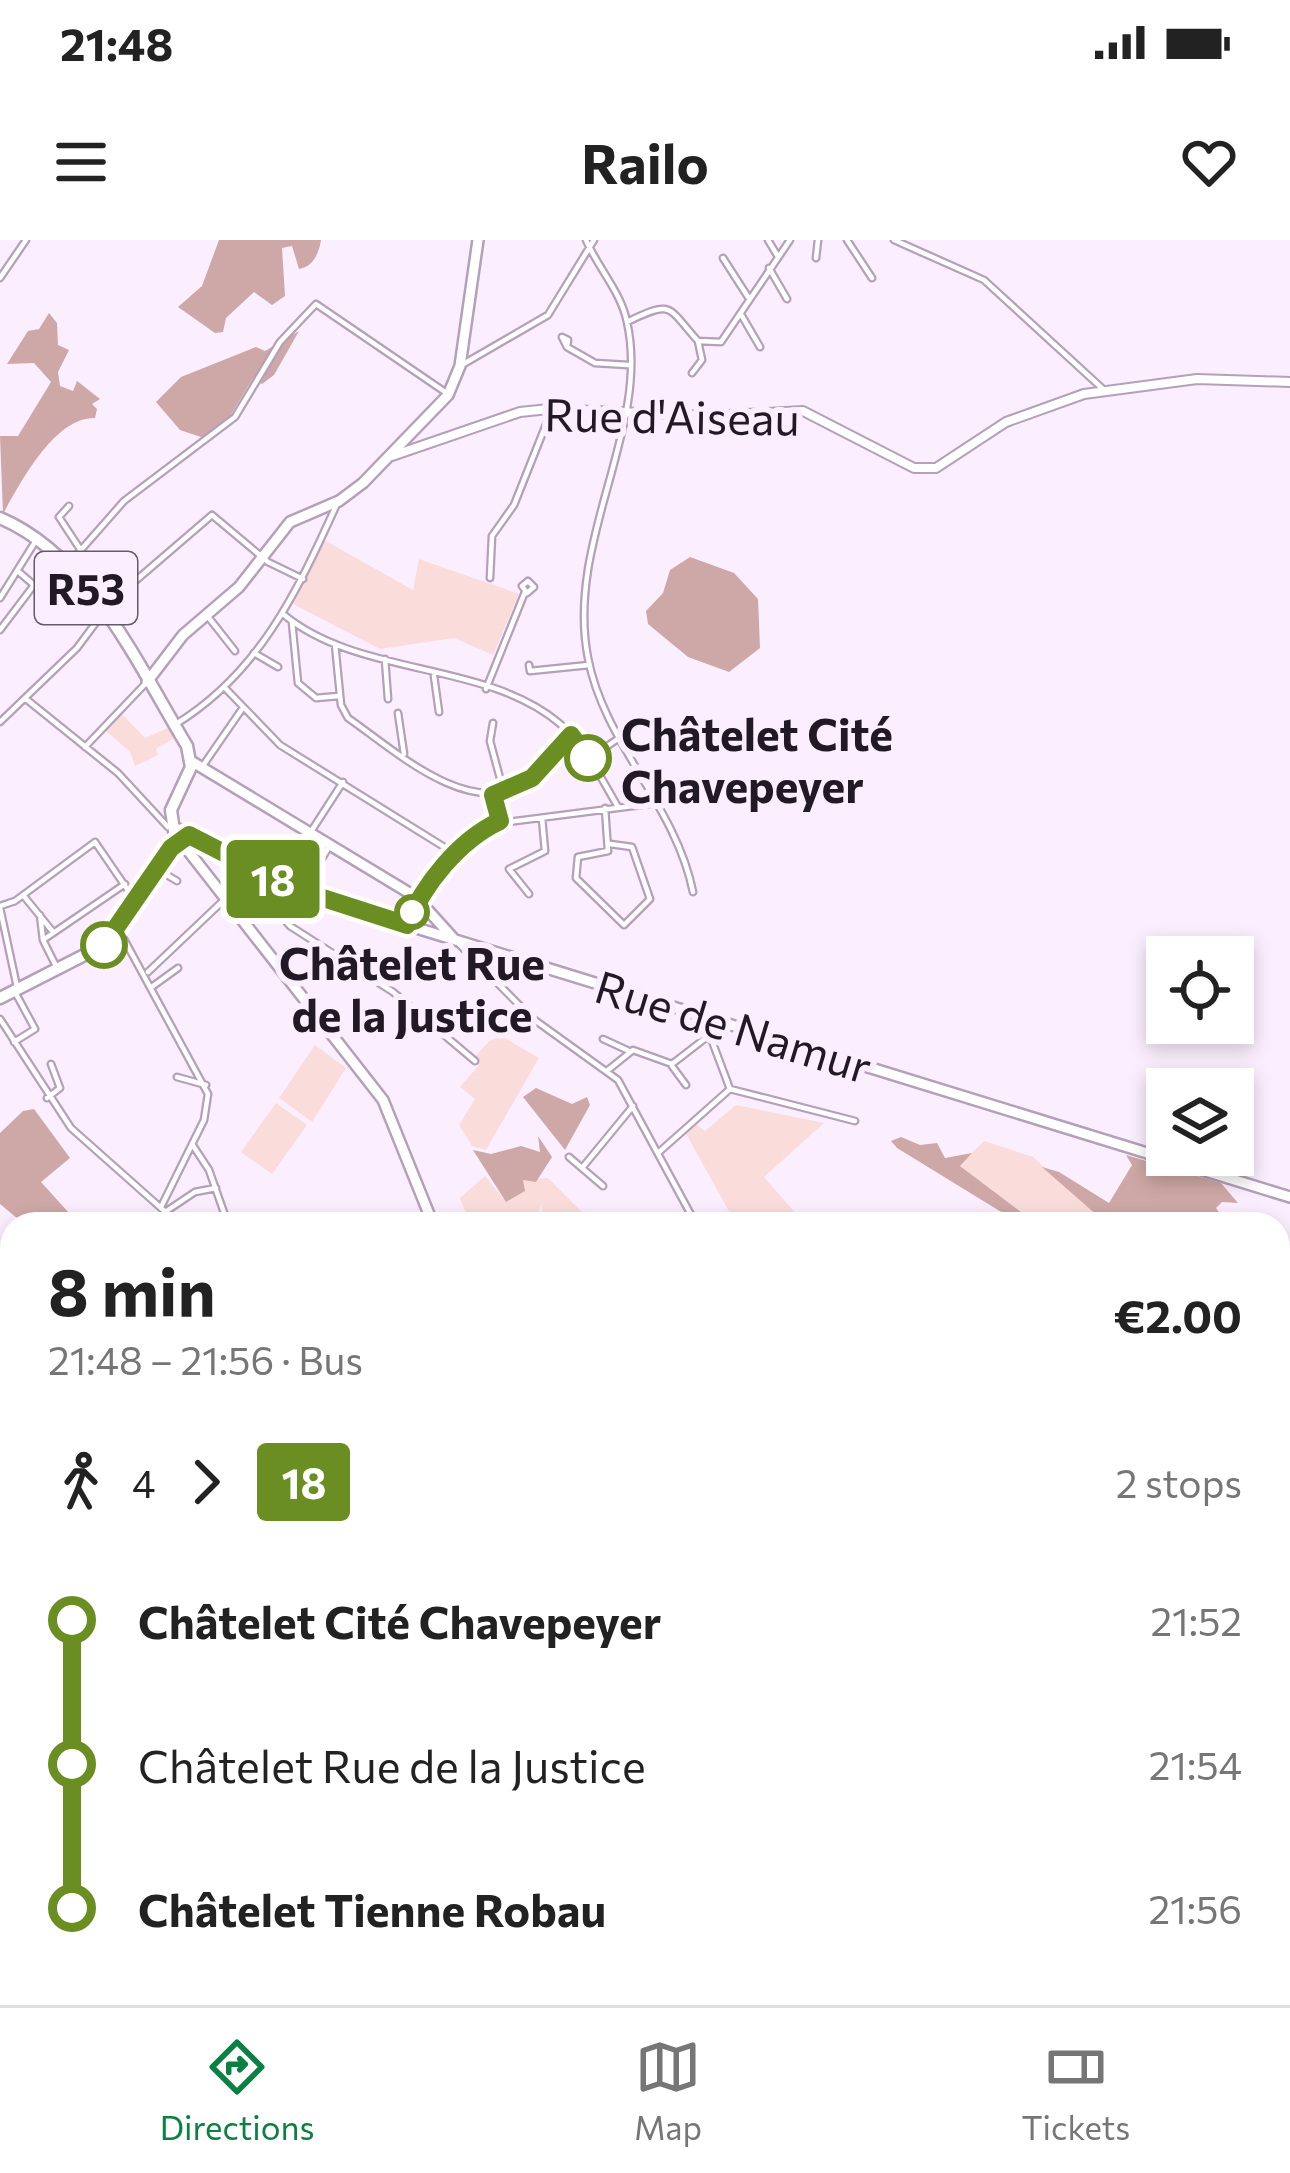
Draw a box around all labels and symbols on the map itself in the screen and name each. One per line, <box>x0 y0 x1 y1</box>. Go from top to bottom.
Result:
street label: Rue d'Aiseau <box>544 385 800 445</box>
road number: R53 <box>35 552 137 624</box>
place label: Châtelet Cité Chavepeyer <box>621 705 893 812</box>
marker: Châtelet Cité Chavepeyer <box>566 736 610 780</box>
line badge: 18 <box>219 840 327 918</box>
marker: Châtelet Rue de la Justice <box>396 896 428 928</box>
unlabelled marker <box>82 923 126 967</box>
place label: Châtelet Rue de la Justice <box>279 934 545 1041</box>
street label: Rue de Namur <box>589 957 879 1093</box>

